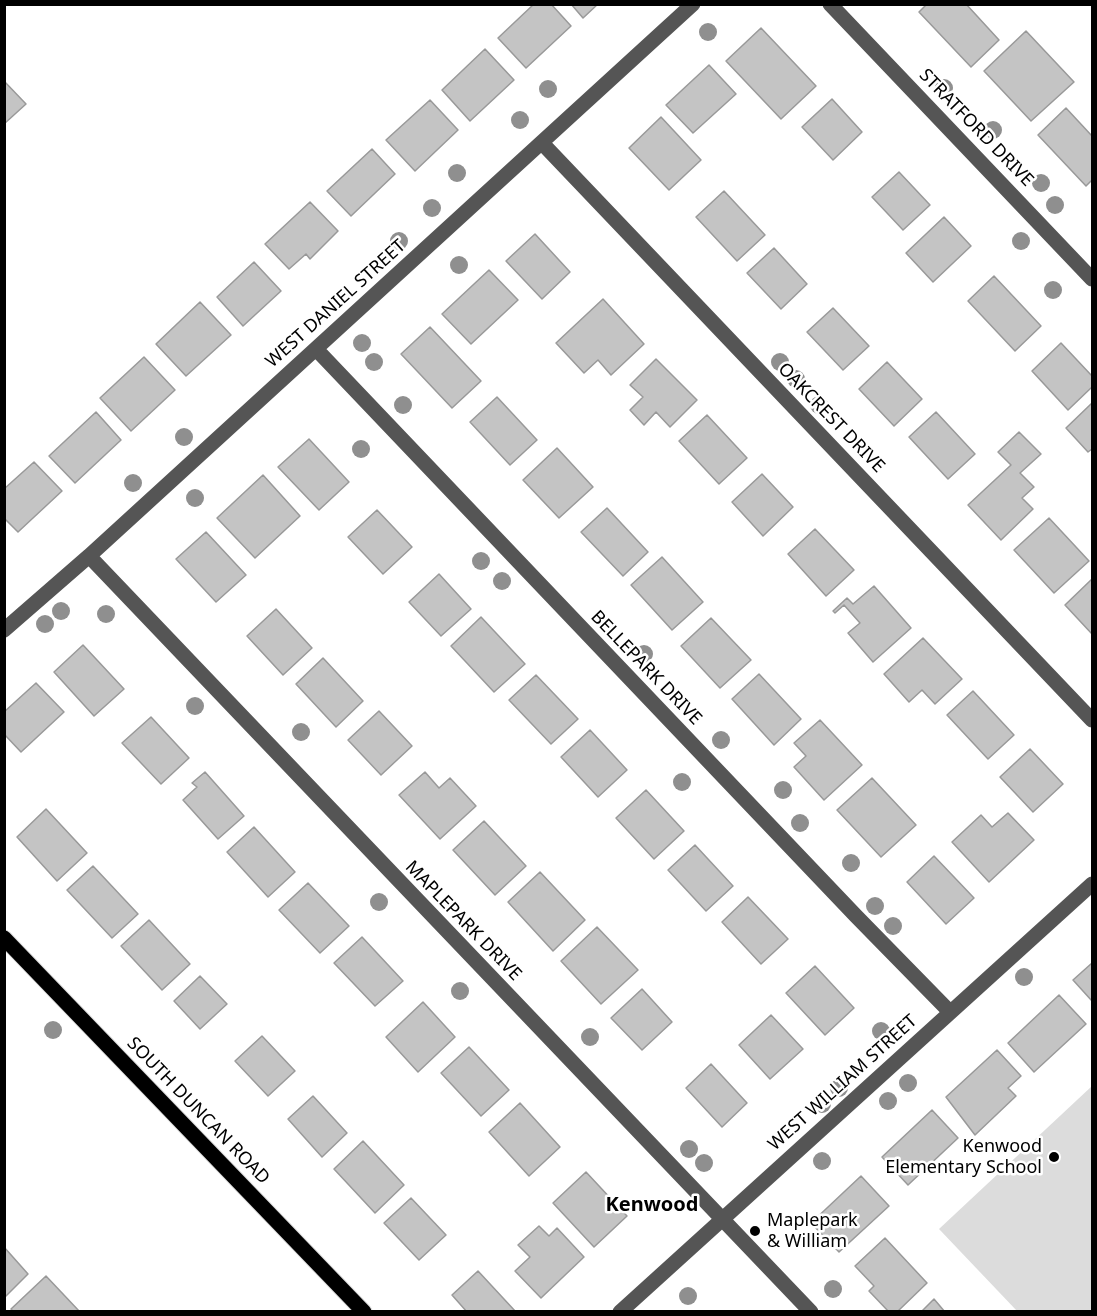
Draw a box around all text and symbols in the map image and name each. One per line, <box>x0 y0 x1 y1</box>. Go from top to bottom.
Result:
street label: STRATFORD DRIVE <box>914 65 1038 191</box>
street label: WEST DANIEL STREET <box>262 236 410 372</box>
street label: OAKCREST DRIVE <box>773 359 889 477</box>
street label: BELLEPARK DRIVE <box>586 606 706 730</box>
street label: MAPLEPARK DRIVE <box>400 857 526 985</box>
street label: WEST WILLIAM STREET <box>764 1010 922 1156</box>
street label: SOUTH DUNCAN ROAD <box>122 1033 274 1189</box>
place label: Kenwood Elementary School <box>885 1136 1042 1178</box>
marker: Kenwood Elementary School <box>1047 1150 1061 1164</box>
district label: Kenwood <box>606 1193 698 1217</box>
place label: Maplepark & William <box>767 1210 858 1252</box>
marker: Maplepark & William <box>748 1224 762 1238</box>

